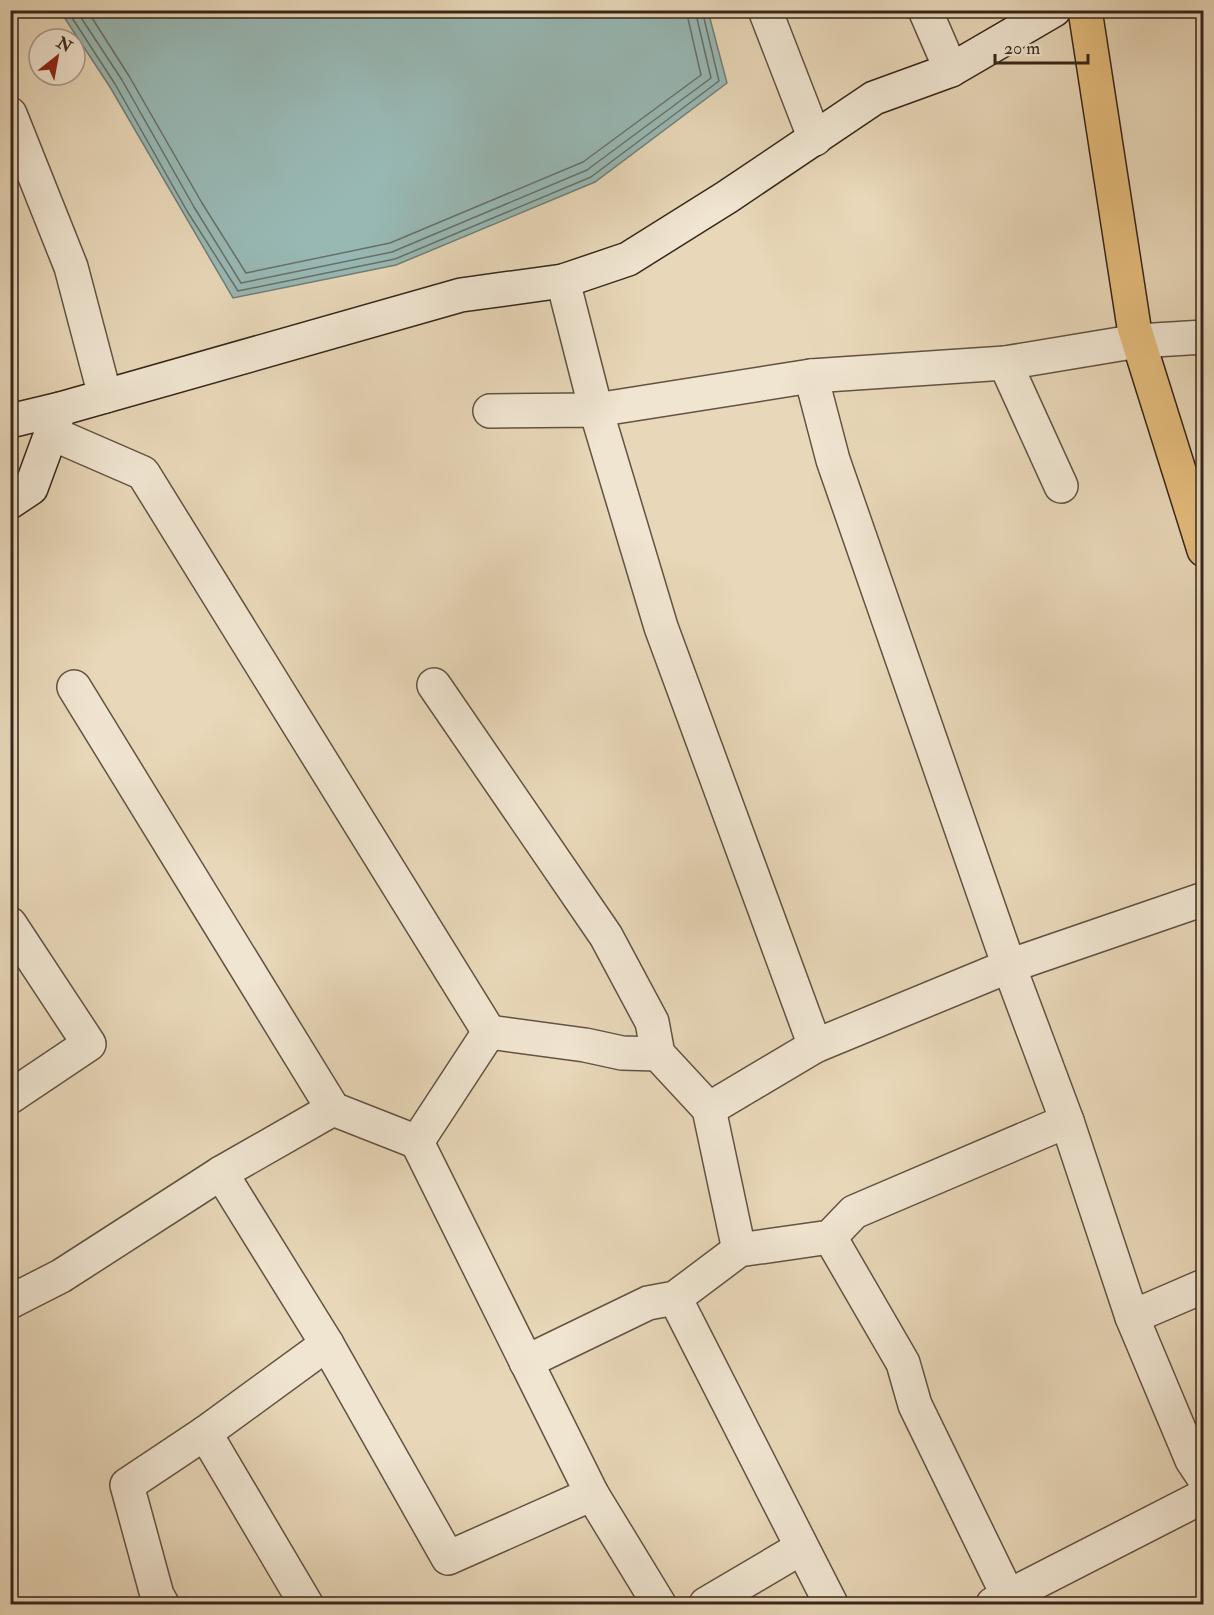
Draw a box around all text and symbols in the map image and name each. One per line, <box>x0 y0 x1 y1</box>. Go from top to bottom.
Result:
north arrow <box>27 27 87 87</box>
scale bar <box>995 27 1088 65</box>
text: N <box>52 32 76 58</box>
text: 20 m <box>1004 37 1040 60</box>

